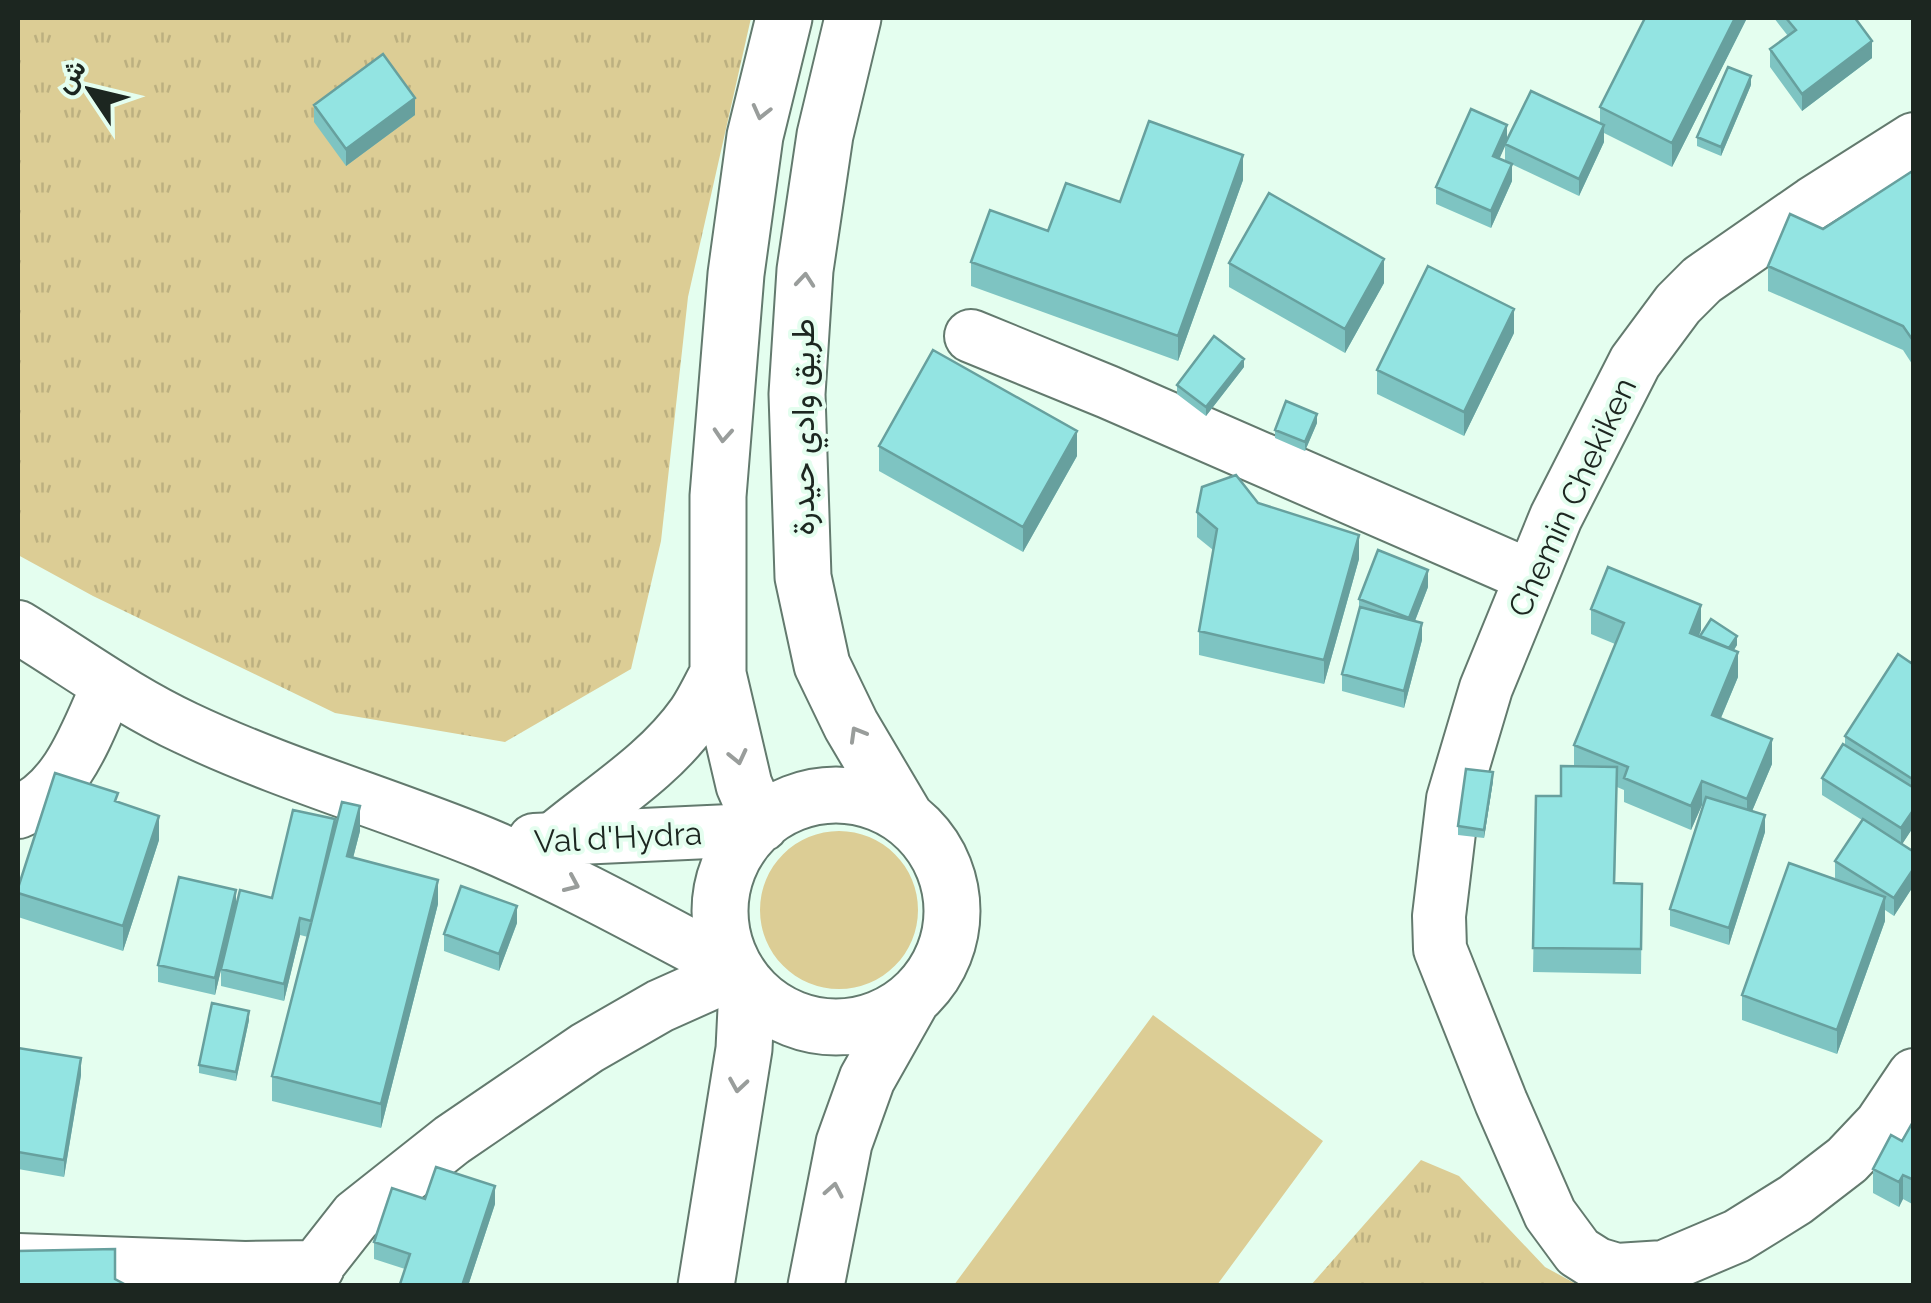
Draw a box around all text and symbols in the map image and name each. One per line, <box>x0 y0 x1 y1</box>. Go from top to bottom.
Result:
north arrow <box>40 40 140 140</box>
text: ش <box>47 53 93 99</box>
one-way arrow <box>752 103 773 120</box>
one-way arrow <box>794 271 815 287</box>
street label: طريق وادي حيدرة <box>784 318 829 536</box>
street label: Chemin Chekiken <box>1500 372 1644 622</box>
one-way arrow <box>712 427 734 443</box>
one-way arrow <box>850 727 869 745</box>
one-way arrow <box>726 748 747 765</box>
street label: Val d'Hydra <box>533 814 703 860</box>
one-way arrow <box>562 872 580 892</box>
one-way arrow <box>729 1076 750 1093</box>
one-way arrow <box>823 1181 844 1198</box>

